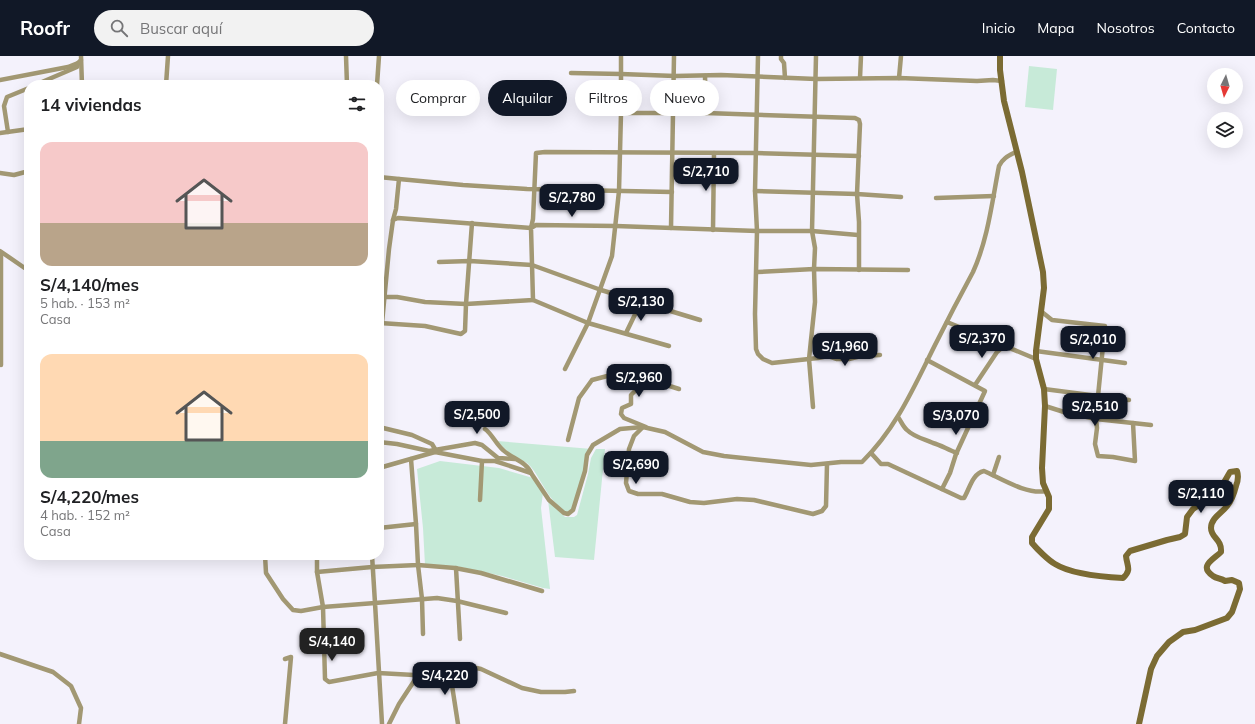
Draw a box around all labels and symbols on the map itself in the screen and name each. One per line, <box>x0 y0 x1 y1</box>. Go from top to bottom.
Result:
north arrow <box>1207 68 1243 104</box>
pin: S/2,710 <box>669 158 743 192</box>
pin: S/2,780 <box>535 184 609 218</box>
pin: S/2,130 <box>604 288 678 322</box>
pin: S/2,370 <box>945 325 1019 359</box>
pin: S/2,010 <box>1056 326 1130 360</box>
pin: S/1,960 <box>808 333 882 367</box>
pin: S/2,960 <box>602 364 676 398</box>
pin: S/2,510 <box>1058 393 1132 427</box>
pin: S/2,500 <box>440 401 514 435</box>
pin: S/3,070 <box>919 402 993 436</box>
pin: S/2,690 <box>599 451 673 485</box>
pin: S/2,110 <box>1164 480 1238 514</box>
pin: S/4,140 <box>295 628 369 662</box>
pin: S/4,220 <box>408 662 482 696</box>

